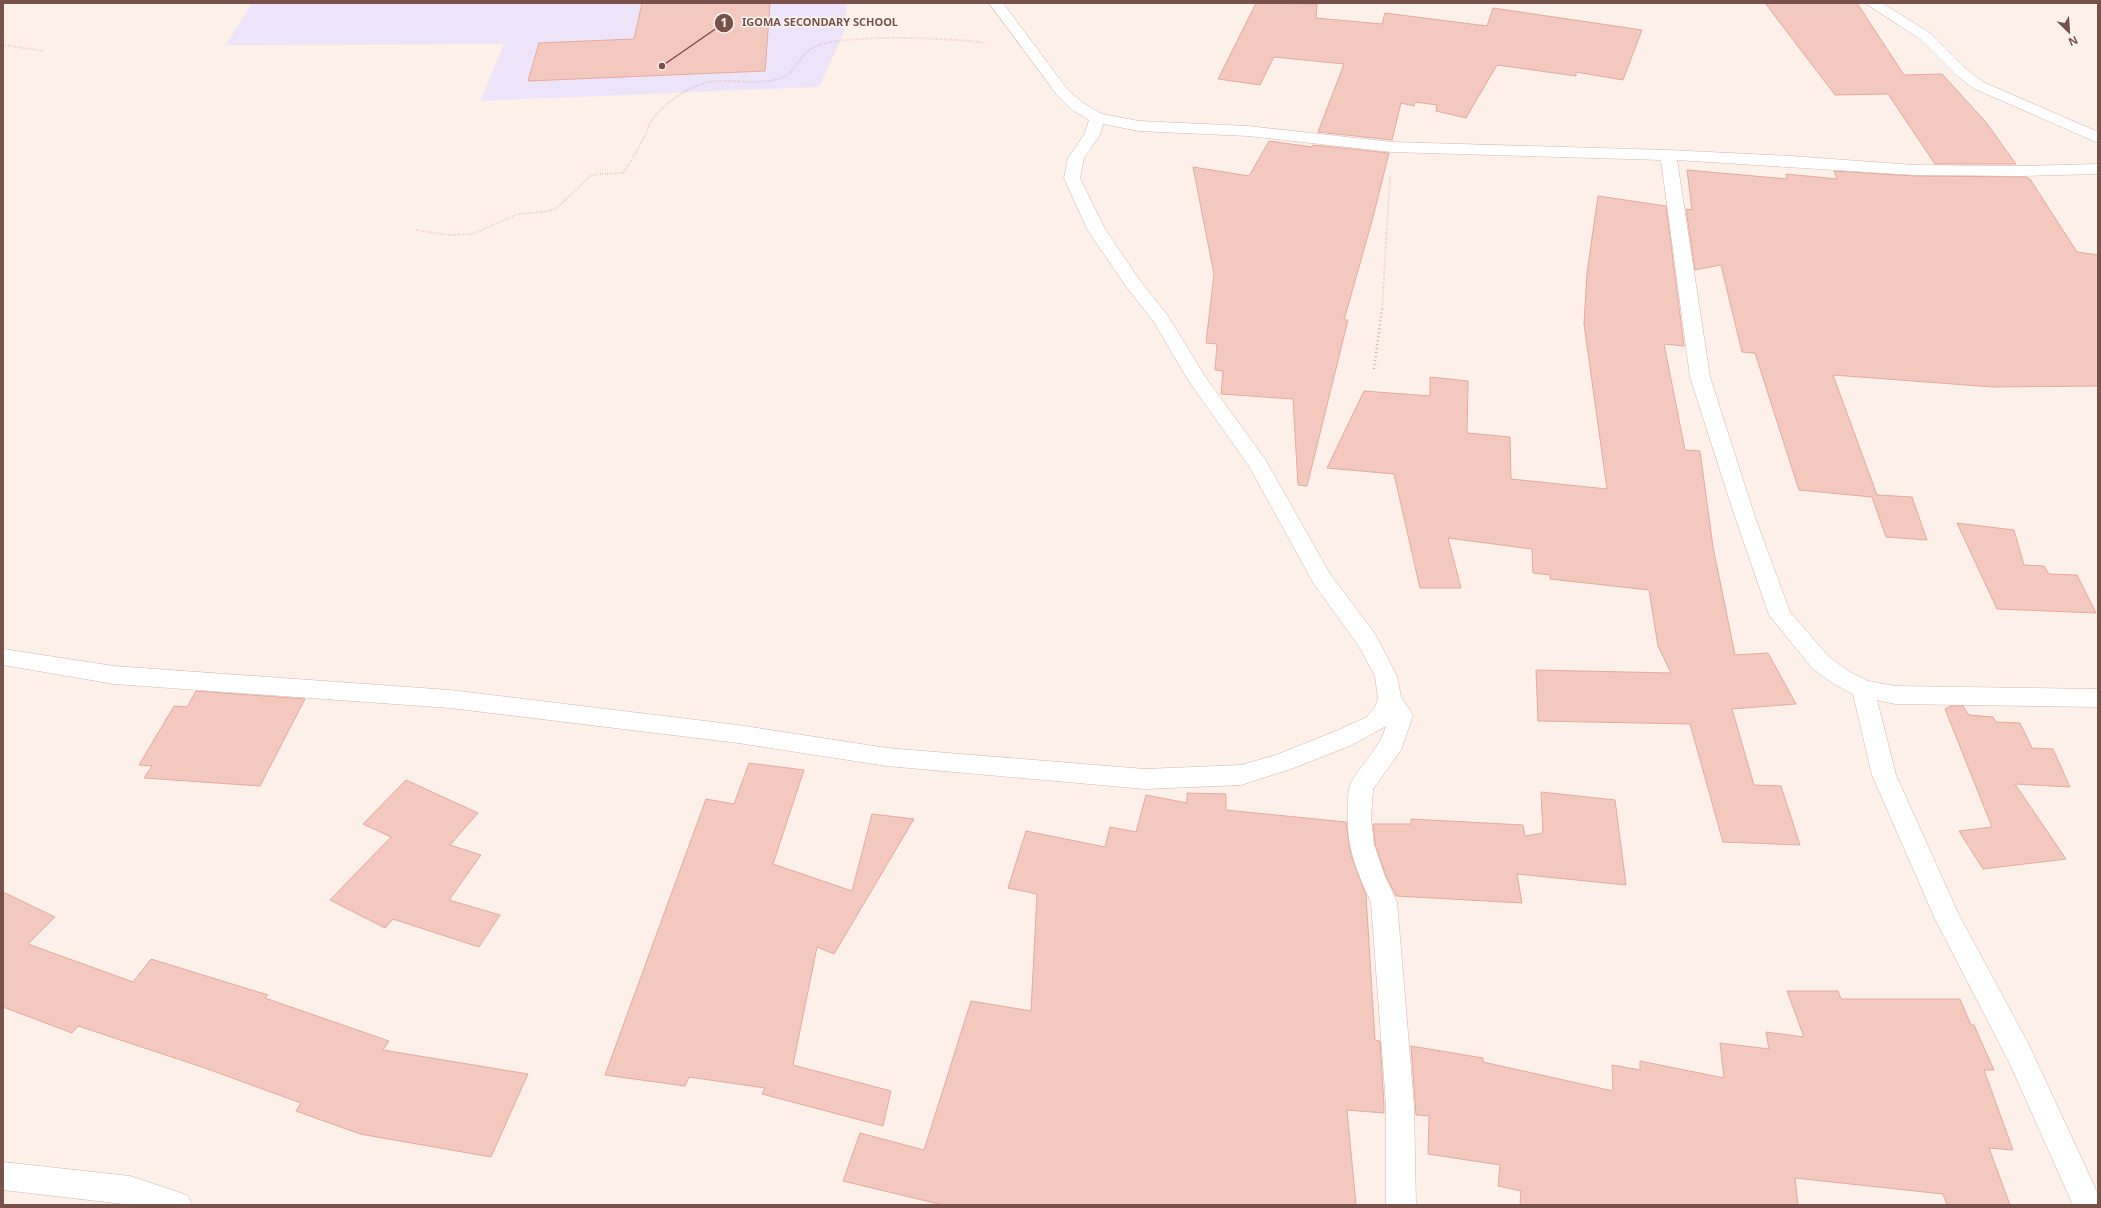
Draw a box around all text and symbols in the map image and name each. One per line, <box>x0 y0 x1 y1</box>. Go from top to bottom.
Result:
callout: IGOMA SECONDARY SCHOOL <box>714 11 906 34</box>
north arrow <box>2049 12 2089 52</box>
text: 1 <box>721 14 727 31</box>
text: IGOMA SECONDARY SCHOOL <box>742 14 898 29</box>
text: N <box>2066 33 2081 50</box>

